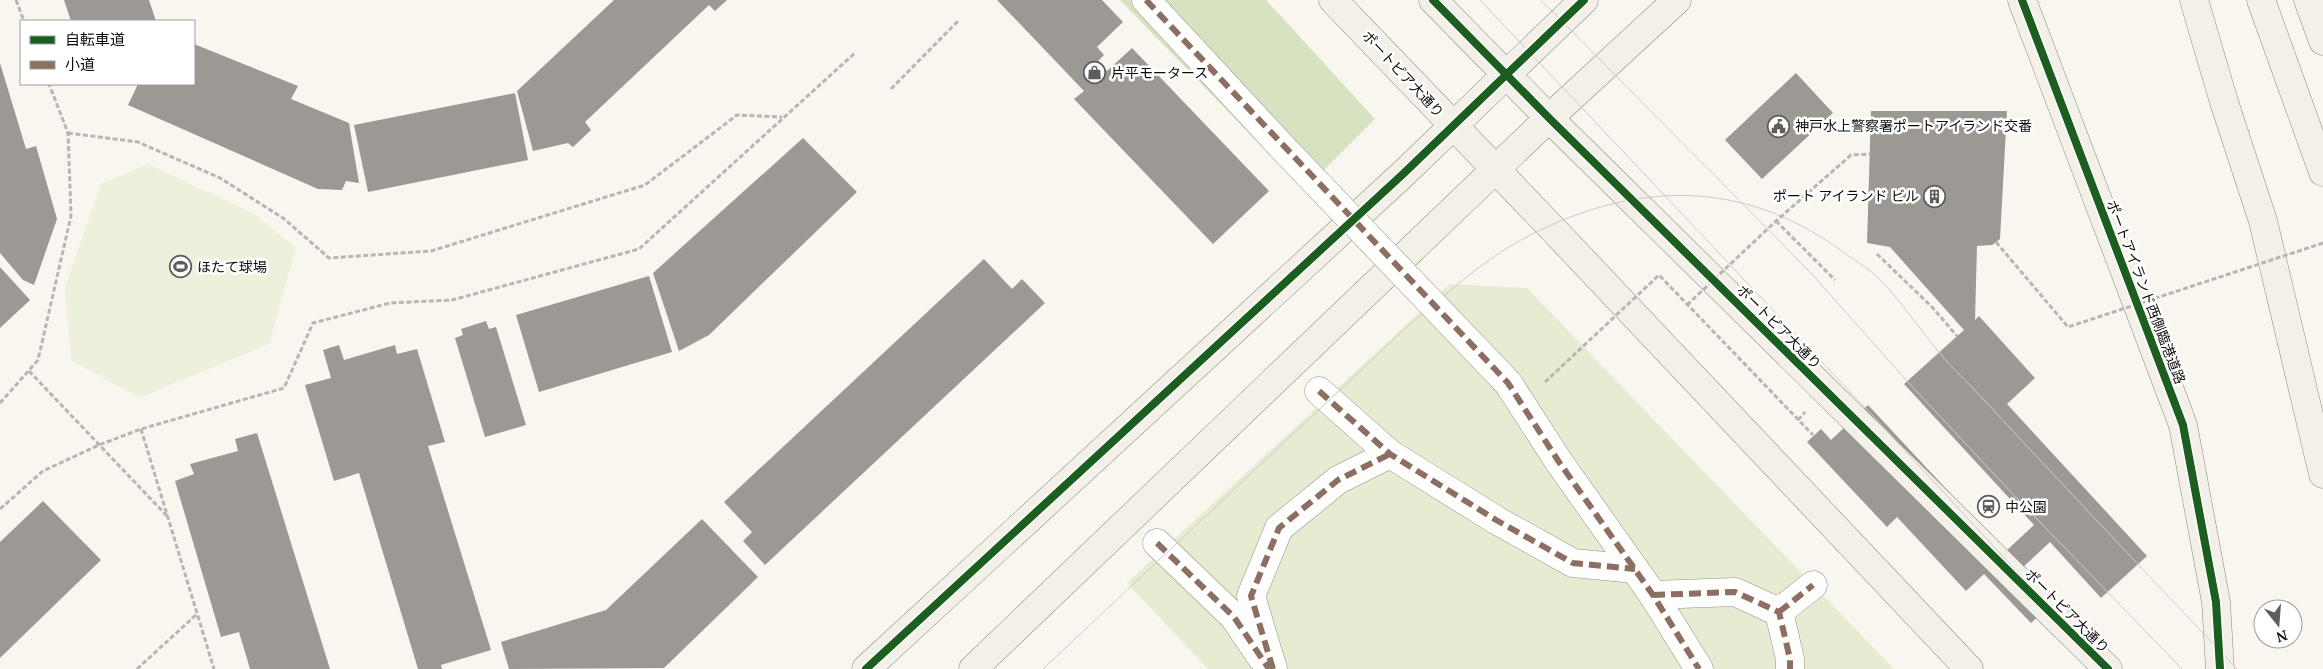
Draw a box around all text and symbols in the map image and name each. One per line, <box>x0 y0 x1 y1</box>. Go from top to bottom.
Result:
legend <box>20 20 195 85</box>
street label: ポートピア大通り <box>1358 26 1449 121</box>
text: 自転車道 <box>65 29 125 49</box>
text: 小道 <box>65 54 95 74</box>
shop icon: 片平モータース <box>1083 61 1107 85</box>
place label: 片平モータース <box>1111 63 1208 82</box>
public building icon: 神戸水上警察署ポートアイランド交番 <box>1767 114 1791 138</box>
place label: 神戸水上警察署ポートアイランド交番 <box>1795 116 2032 135</box>
building icon: ポート アイランド ビル <box>1923 184 1947 208</box>
place label: ポート アイランド ビル <box>1773 186 1919 205</box>
street label: ポートアイランド西側臨港道路 <box>2103 197 2190 386</box>
sports icon: ほたて球場 <box>169 255 193 279</box>
place label: ほたて球場 <box>197 257 267 276</box>
street label: ポートピア大通り <box>1733 280 1826 373</box>
station icon: 中公園 <box>1977 495 2001 519</box>
place label: 中公園 <box>2005 497 2047 516</box>
street label: ポートピア大通り <box>2021 564 2114 657</box>
north arrow <box>2253 599 2303 649</box>
text: N <box>2274 626 2290 648</box>

